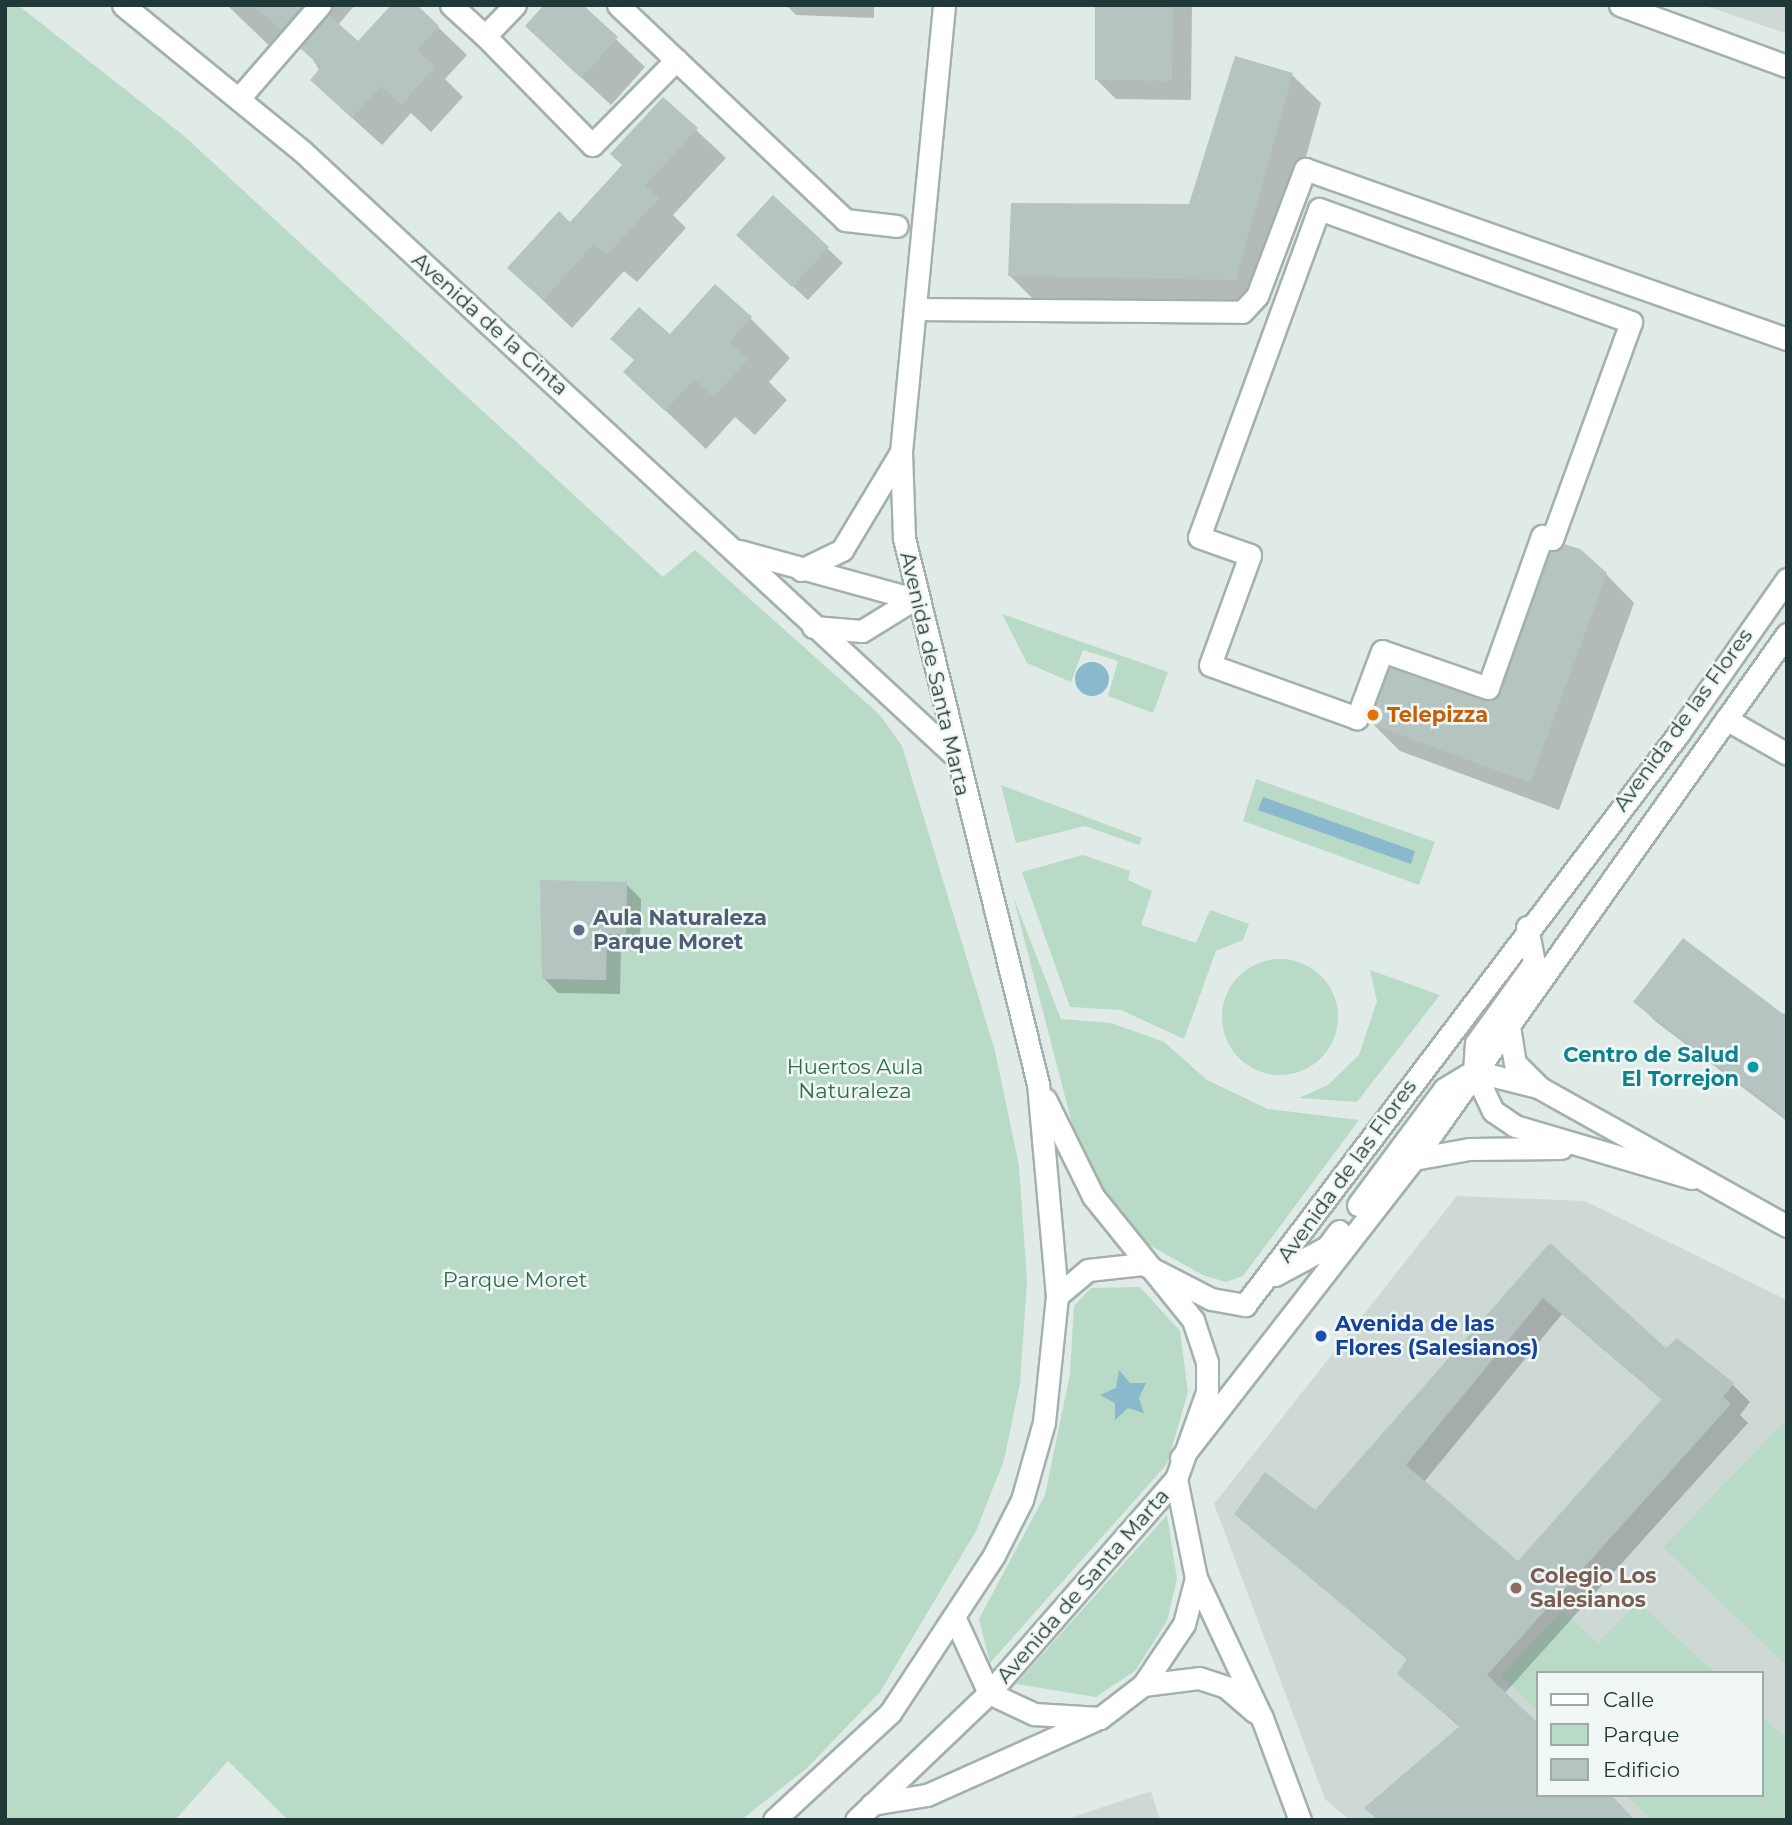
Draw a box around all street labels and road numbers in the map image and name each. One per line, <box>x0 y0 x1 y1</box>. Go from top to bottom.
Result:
street label: Avenida de la Cinta <box>407 247 573 401</box>
street label: Avenida de Santa Marta <box>895 549 975 799</box>
street label: Avenida de las Flores <box>1608 624 1758 816</box>
street label: Avenida de las Flores <box>1272 1075 1422 1267</box>
street label: Avenida de Santa Marta <box>992 1483 1174 1689</box>

